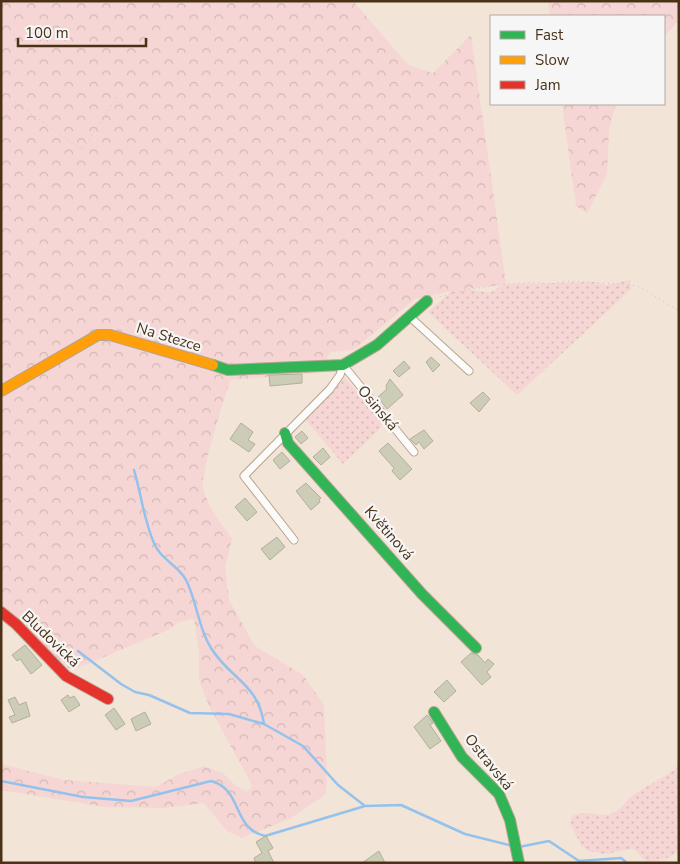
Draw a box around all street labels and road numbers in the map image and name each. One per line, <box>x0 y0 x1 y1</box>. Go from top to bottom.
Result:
street label: Na Stezce <box>134 318 204 356</box>
street label: Osinská <box>353 381 403 435</box>
street label: Květinová <box>360 502 418 564</box>
street label: Bludovická <box>18 606 84 672</box>
street label: Ostravská <box>460 730 518 794</box>

